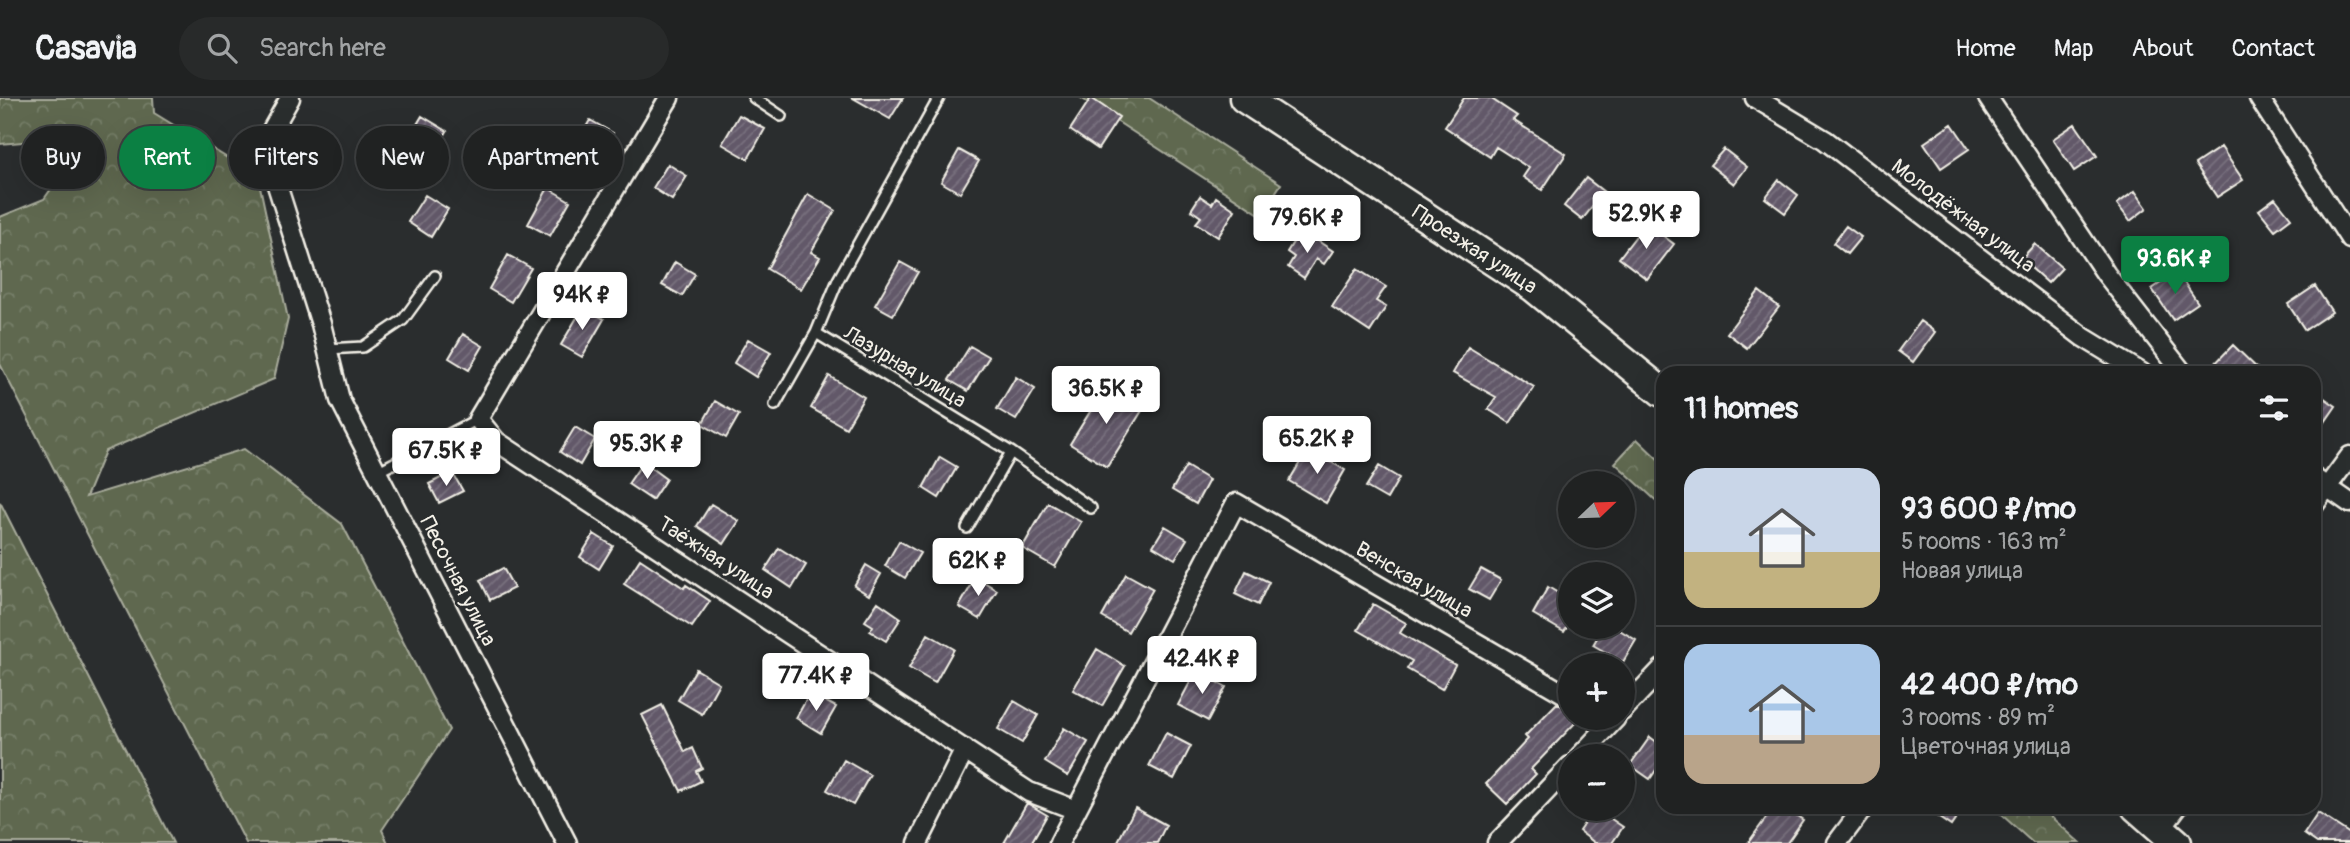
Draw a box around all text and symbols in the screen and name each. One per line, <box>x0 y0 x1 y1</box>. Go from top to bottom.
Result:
search box <box>179 17 669 80</box>
text: Casavia <box>35 28 137 69</box>
icon: search <box>203 29 241 67</box>
text: Search here <box>259 32 386 64</box>
text: Home <box>1955 34 2016 63</box>
text: Map <box>2054 34 2094 63</box>
text: About <box>2132 34 2194 63</box>
text: Contact <box>2232 34 2315 63</box>
chip: Buy <box>21 126 105 189</box>
chip: Rent <box>119 126 215 189</box>
chip: Filters <box>229 126 342 189</box>
chip: New <box>356 126 449 189</box>
chip: Apartment <box>463 126 623 189</box>
street label: Молодёжная улица <box>1886 153 2040 279</box>
pin: 52.9K ₽ <box>1581 192 1711 251</box>
pin: 79.6K ₽ <box>1242 195 1372 255</box>
street label: Проезжая улица <box>1407 198 1543 300</box>
text: 52.9K ₽ <box>1609 199 1683 228</box>
text: 79.6K ₽ <box>1269 203 1345 232</box>
pin: 93.6K ₽ <box>2110 236 2240 296</box>
text: 93.6K ₽ <box>2137 244 2213 273</box>
pin: 94K ₽ <box>533 272 631 332</box>
text: 94K ₽ <box>553 280 611 309</box>
street label: Лазурная улица <box>838 319 971 414</box>
pin: 36.5K ₽ <box>1041 366 1171 426</box>
text: 36.5K ₽ <box>1068 374 1144 403</box>
icon: filters <box>2255 389 2293 427</box>
text: 11 homes <box>1684 390 1798 427</box>
pin: 65.2K ₽ <box>1252 416 1382 476</box>
pin: 95.3K ₽ <box>582 422 712 481</box>
text: 65.2K ₽ <box>1279 424 1355 453</box>
pin: 67.5K ₽ <box>381 428 511 488</box>
text: 95.3K ₽ <box>610 429 684 458</box>
text: 67.5K ₽ <box>408 436 484 465</box>
north arrow <box>1558 471 1634 548</box>
map controls <box>1558 471 1635 821</box>
text: 93 600 ₽/mo <box>1901 490 2076 527</box>
icon: home <box>1740 496 1824 580</box>
street label: Таёжная улица <box>653 510 779 606</box>
street label: Песочная улица <box>414 511 502 651</box>
text: 5 rooms · 163 m² <box>1901 527 2067 556</box>
street label: Венская улица <box>1351 536 1477 624</box>
pin: 62K ₽ <box>929 538 1027 598</box>
text: 62K ₽ <box>949 546 1007 575</box>
text: Новая улица <box>1901 556 2023 585</box>
button: layers <box>1558 562 1635 639</box>
pin: 42.4K ₽ <box>1137 636 1267 696</box>
text: 42.4K ₽ <box>1163 644 1241 673</box>
button: + <box>1558 653 1635 730</box>
pin: 77.4K ₽ <box>751 654 881 713</box>
text: 77.4K ₽ <box>778 661 854 690</box>
text: 42 400 ₽/mo <box>1901 666 2078 703</box>
icon: home <box>1740 672 1824 756</box>
text: 3 rooms · 89 m² <box>1901 703 2055 732</box>
text: Цветочная улица <box>1901 732 2071 761</box>
button: − <box>1558 744 1635 821</box>

